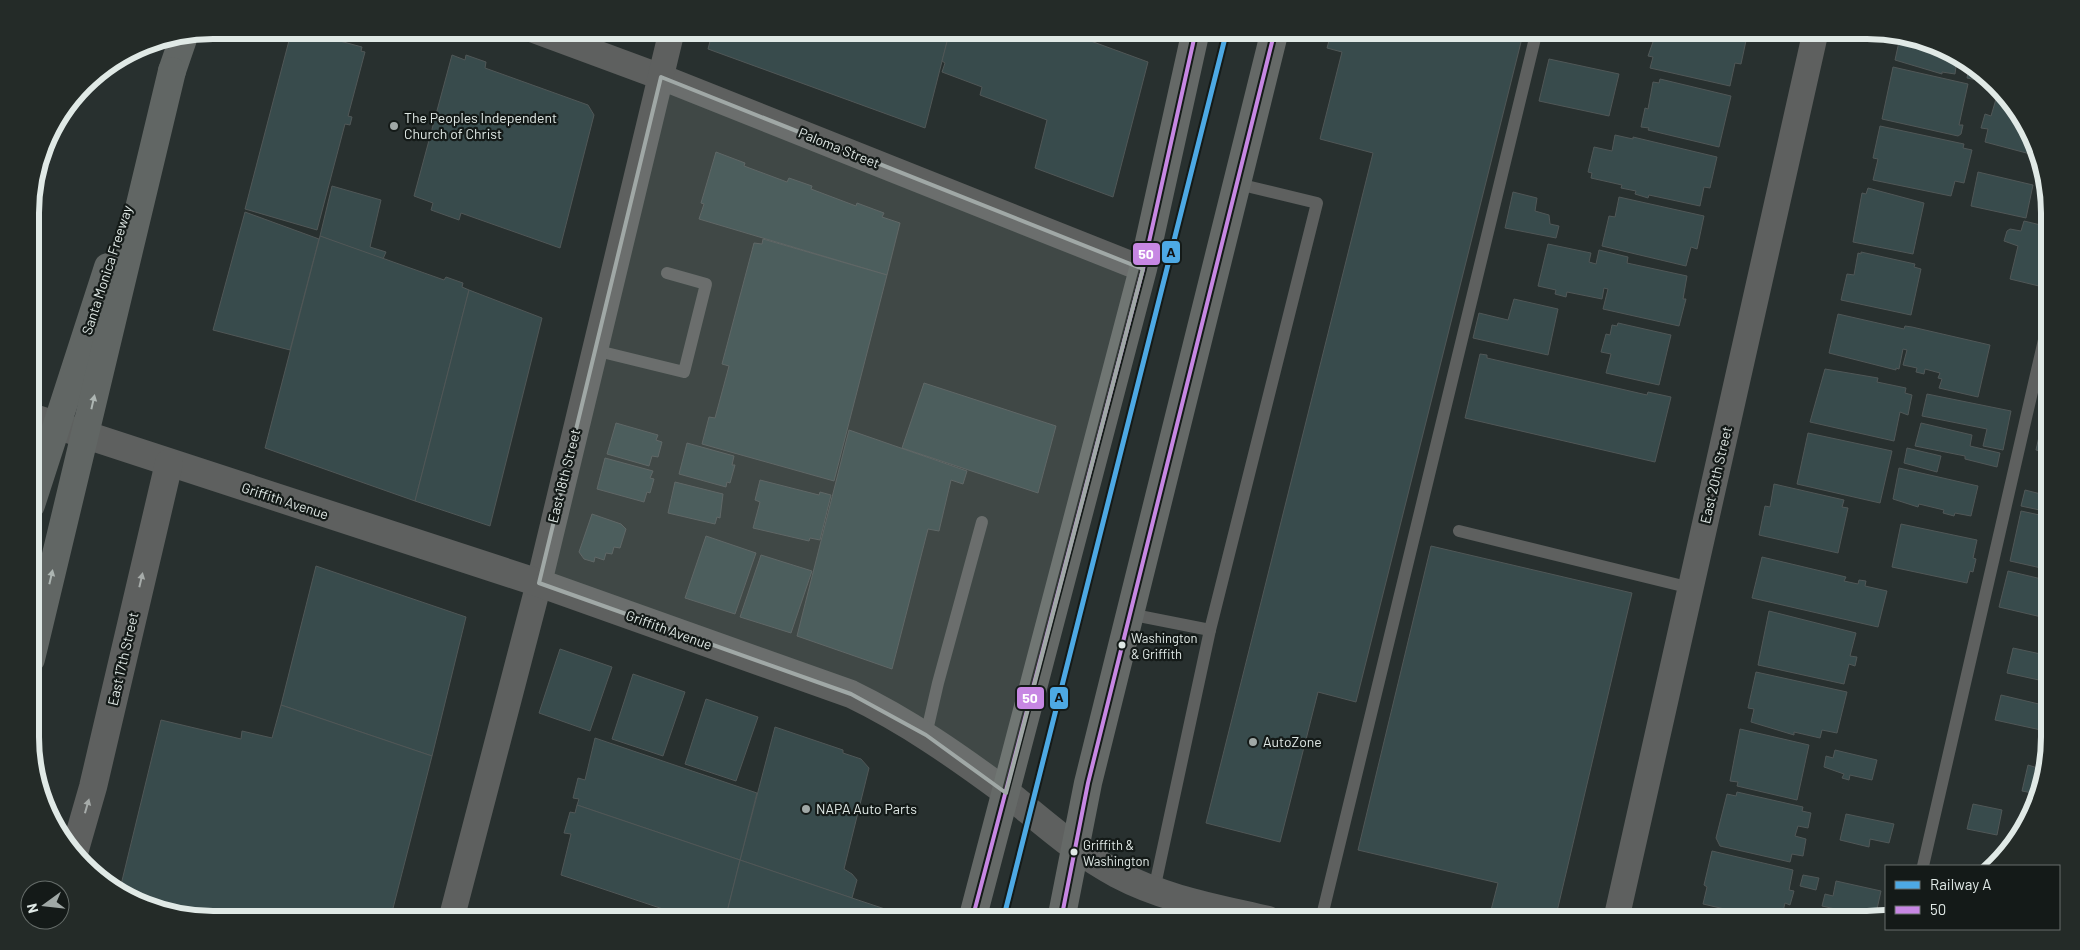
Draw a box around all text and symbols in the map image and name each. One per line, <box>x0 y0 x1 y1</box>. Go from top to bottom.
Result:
place label: The Peoples Independent Church of Christ <box>404 109 557 142</box>
marker: The Peoples Independent Church of Christ <box>388 120 400 132</box>
street label: Paloma Street <box>796 124 882 172</box>
street label: Santa Monica Freeway <box>78 203 136 337</box>
line badge: A <box>1161 240 1181 264</box>
line badge: 50 <box>1132 242 1161 266</box>
text: A <box>1166 243 1176 260</box>
text: 50 <box>1138 245 1154 262</box>
one-way arrow <box>89 395 97 410</box>
street label: East 20th Street <box>1696 425 1735 525</box>
street label: East 18th Street <box>544 427 583 525</box>
street label: Griffith Avenue <box>240 478 331 523</box>
one-way arrow <box>47 570 55 585</box>
one-way arrow <box>137 572 145 587</box>
street label: Griffith Avenue <box>624 606 715 653</box>
street label: East 17th Street <box>103 610 142 707</box>
place label: Washington & Griffith <box>1131 630 1198 662</box>
marker: Washington & Griffith <box>1117 640 1127 650</box>
line badge: 50 <box>1016 686 1045 710</box>
line badge: A <box>1049 686 1069 710</box>
text: A <box>1054 688 1064 705</box>
text: 50 <box>1022 689 1038 706</box>
place label: AutoZone <box>1263 733 1322 750</box>
marker: AutoZone <box>1247 736 1259 748</box>
one-way arrow <box>84 798 92 813</box>
place label: NAPA Auto Parts <box>816 800 917 817</box>
marker: NAPA Auto Parts <box>800 803 812 815</box>
place label: Griffith & Washington <box>1083 837 1150 869</box>
marker: Griffith & Washington <box>1069 847 1079 857</box>
legend <box>1885 865 2060 930</box>
text: Railway A <box>1930 875 1991 893</box>
north arrow <box>20 880 70 930</box>
text: 50 <box>1930 900 1946 918</box>
text: N <box>23 902 41 915</box>

